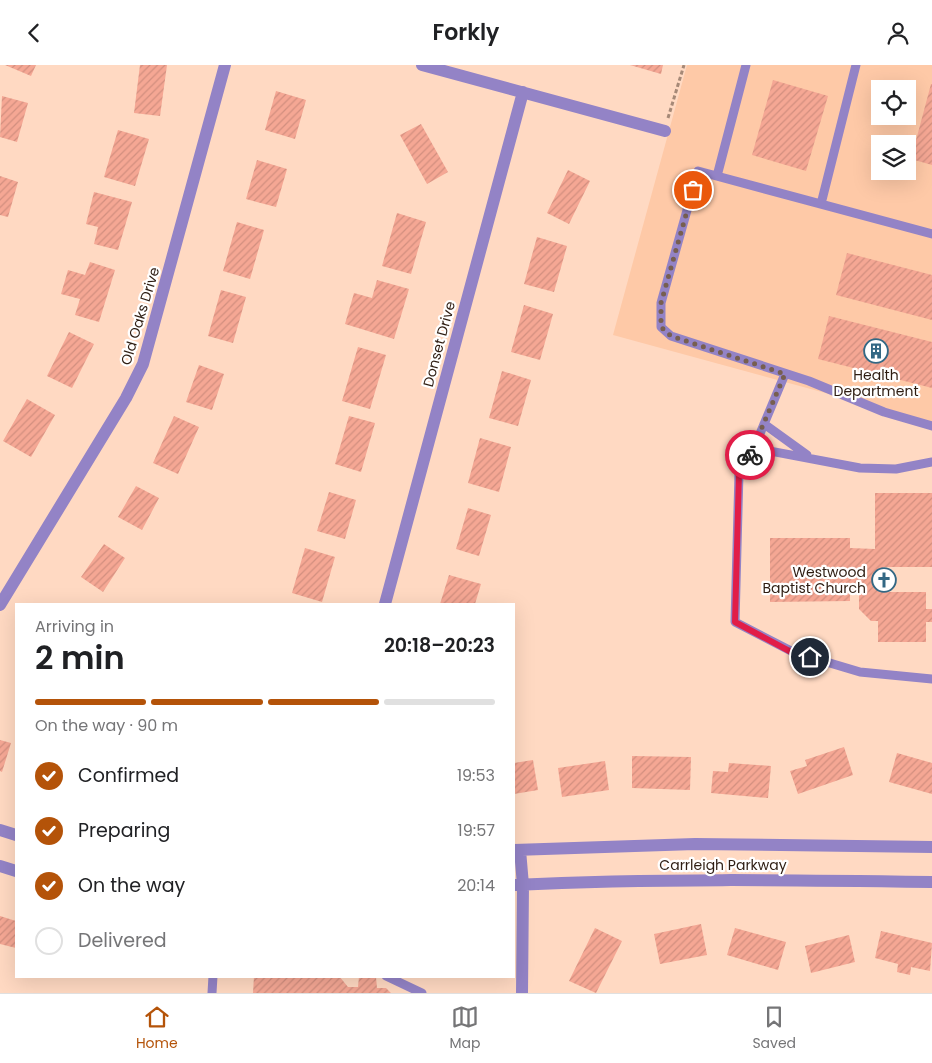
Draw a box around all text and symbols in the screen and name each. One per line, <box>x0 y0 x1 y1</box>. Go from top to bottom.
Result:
text: Forkly <box>433 17 499 48</box>
icon: back <box>20 19 48 47</box>
icon: person <box>884 19 912 47</box>
map controls <box>871 80 916 180</box>
button: locate <box>871 80 916 125</box>
button: layers <box>871 135 916 180</box>
pin <box>672 169 714 211</box>
icon: bag <box>679 176 707 204</box>
street label: Old Oaks Drive <box>116 264 164 367</box>
street label: Donset Drive <box>418 299 460 389</box>
building icon: Health Department <box>863 338 889 364</box>
place label: Health Department <box>834 365 918 401</box>
courier <box>725 430 775 480</box>
icon: bike <box>736 441 764 469</box>
place label: Westwood Baptist Church <box>762 562 866 598</box>
church icon: Westwood Baptist Church <box>871 567 897 593</box>
text: Arriving in <box>35 615 114 638</box>
text: 20:18–20:23 <box>384 632 495 659</box>
text: 2 min <box>35 635 125 680</box>
pin <box>789 636 831 678</box>
icon: home <box>796 643 824 671</box>
text: On the way · 90 m <box>35 714 178 737</box>
icon: check <box>35 762 63 790</box>
text: Confirmed <box>78 762 179 789</box>
text: 19:53 <box>457 764 495 787</box>
icon: check <box>35 817 63 845</box>
text: Preparing <box>78 817 170 844</box>
text: 19:57 <box>458 819 495 842</box>
street label: Carrleigh Parkway <box>659 855 787 875</box>
icon: check <box>35 872 63 900</box>
text: On the way <box>78 872 185 899</box>
text: 20:14 <box>457 874 495 897</box>
text: Delivered <box>78 927 167 954</box>
tab: Home <box>136 1003 178 1054</box>
tab: Map <box>450 1003 481 1054</box>
tab: Saved <box>752 1003 796 1054</box>

